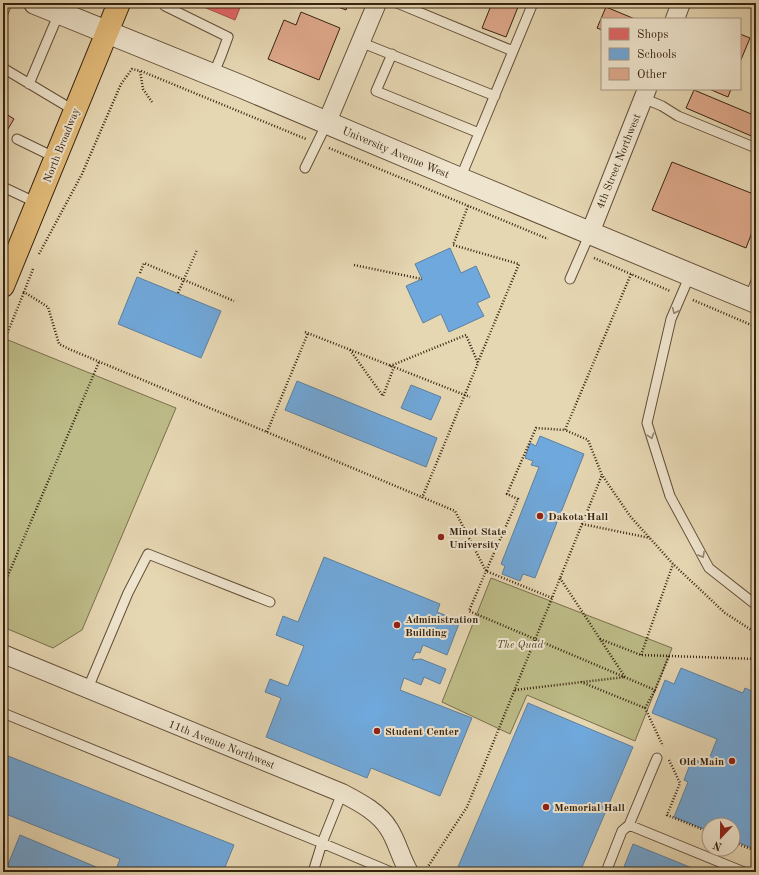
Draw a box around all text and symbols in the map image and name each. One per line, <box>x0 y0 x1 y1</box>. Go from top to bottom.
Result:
legend <box>601 18 741 90</box>
text: Shops <box>637 29 668 41</box>
text: Schools <box>637 49 677 61</box>
text: Other <box>637 69 667 81</box>
street label: North Broadway <box>42 107 82 184</box>
street label: 4th Street Northwest <box>595 112 644 211</box>
street label: University Avenue West <box>340 126 451 181</box>
one-way arrow <box>672 306 680 314</box>
one-way arrow <box>646 433 655 440</box>
marker: Dakota Hall <box>535 511 545 521</box>
place label: Dakota Hall <box>548 512 609 523</box>
place label: Minot State University <box>449 527 506 551</box>
marker: Minot State University <box>436 532 446 542</box>
one-way arrow <box>698 551 705 558</box>
place label: Administration Building <box>405 615 478 639</box>
marker: Administration Building <box>392 620 402 630</box>
park label: The Quad <box>497 640 543 651</box>
street label: 11th Avenue Northwest <box>167 719 276 772</box>
marker: Student Center <box>372 726 382 736</box>
place label: Student Center <box>385 727 459 738</box>
marker: Old Main <box>727 756 737 766</box>
place label: Old Main <box>679 757 724 768</box>
marker: Memorial Hall <box>541 802 551 812</box>
place label: Memorial Hall <box>554 803 625 814</box>
north arrow <box>701 817 741 857</box>
text: N <box>711 838 724 852</box>

